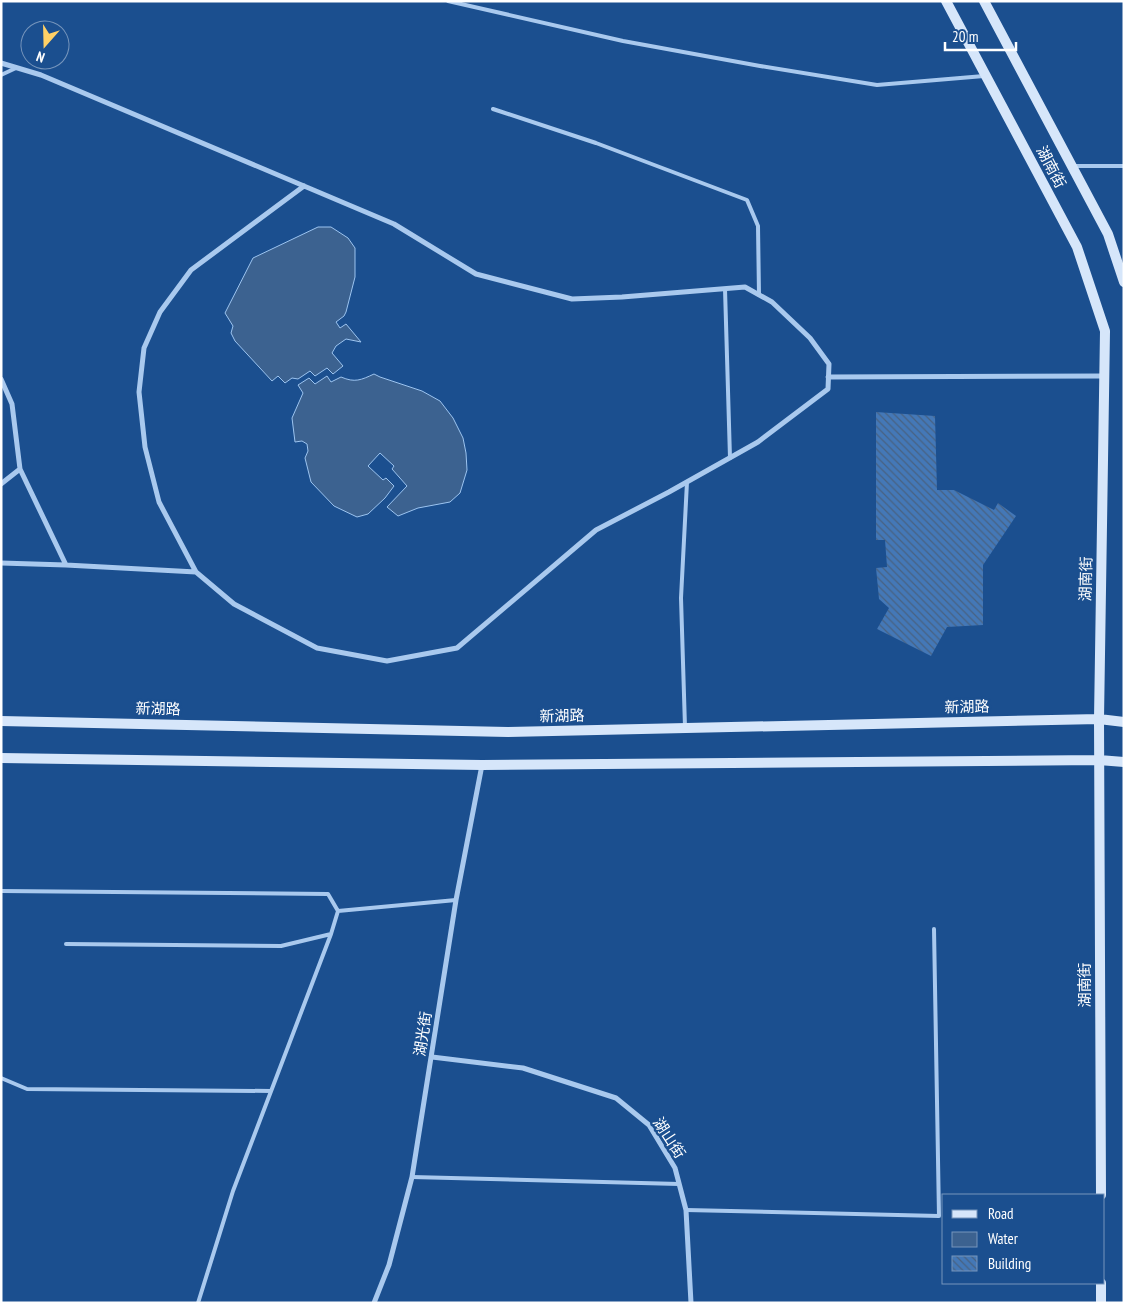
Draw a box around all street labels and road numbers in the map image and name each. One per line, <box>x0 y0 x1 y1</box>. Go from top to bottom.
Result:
street label: 湖南街 <box>1032 142 1070 191</box>
street label: 湖南街 <box>1076 556 1095 602</box>
street label: 新湖路 <box>944 697 990 716</box>
street label: 新湖路 <box>135 699 181 718</box>
street label: 新湖路 <box>539 706 585 725</box>
street label: 湖南街 <box>1075 962 1094 1008</box>
street label: 湖光街 <box>410 1010 435 1058</box>
street label: 湖山街 <box>649 1114 690 1162</box>

